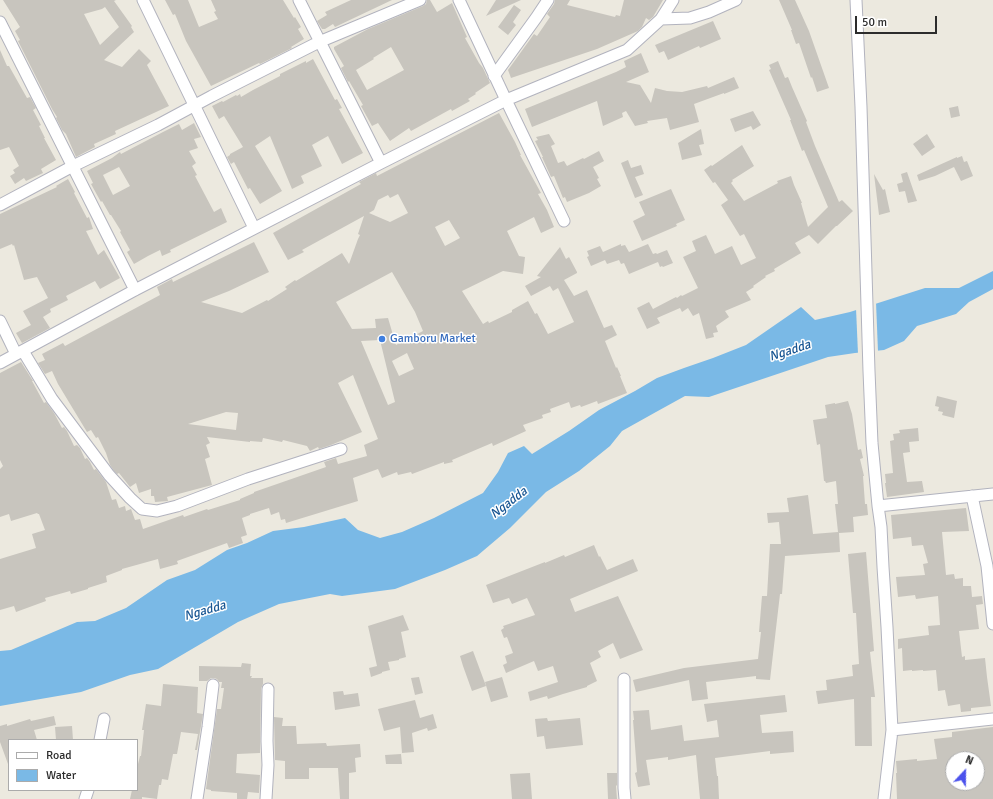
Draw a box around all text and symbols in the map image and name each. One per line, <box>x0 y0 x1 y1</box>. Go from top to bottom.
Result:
scale bar <box>857 8 939 34</box>
text: 50 m <box>862 15 887 30</box>
place label: Gamboru Market <box>390 332 476 346</box>
marker: Gamboru Market <box>377 334 387 344</box>
water label: Ngadda <box>767 337 813 365</box>
water label: Ngadda <box>487 484 531 522</box>
water label: Ngadda <box>182 598 228 624</box>
legend <box>8 739 138 791</box>
text: Road <box>46 748 72 763</box>
north arrow <box>945 751 985 791</box>
text: N <box>963 753 975 768</box>
text: Water <box>46 768 76 783</box>

